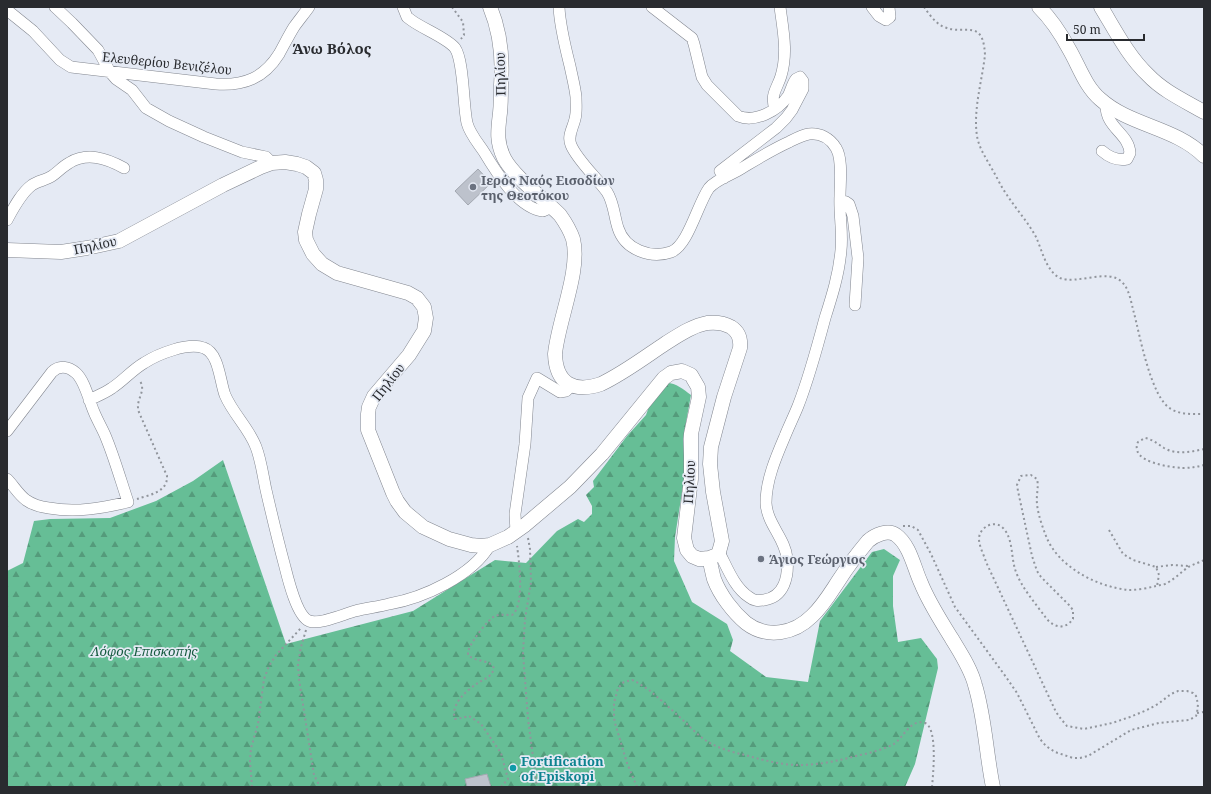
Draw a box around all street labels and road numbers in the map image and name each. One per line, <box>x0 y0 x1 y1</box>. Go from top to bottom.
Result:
street label: Ελευθερίου Βενιζέλου <box>101 47 233 79</box>
street label: Πηλίου <box>491 52 509 96</box>
street label: Πηλίου <box>72 232 118 258</box>
street label: Πηλίου <box>368 359 408 405</box>
street label: Πηλίου <box>679 460 699 504</box>

